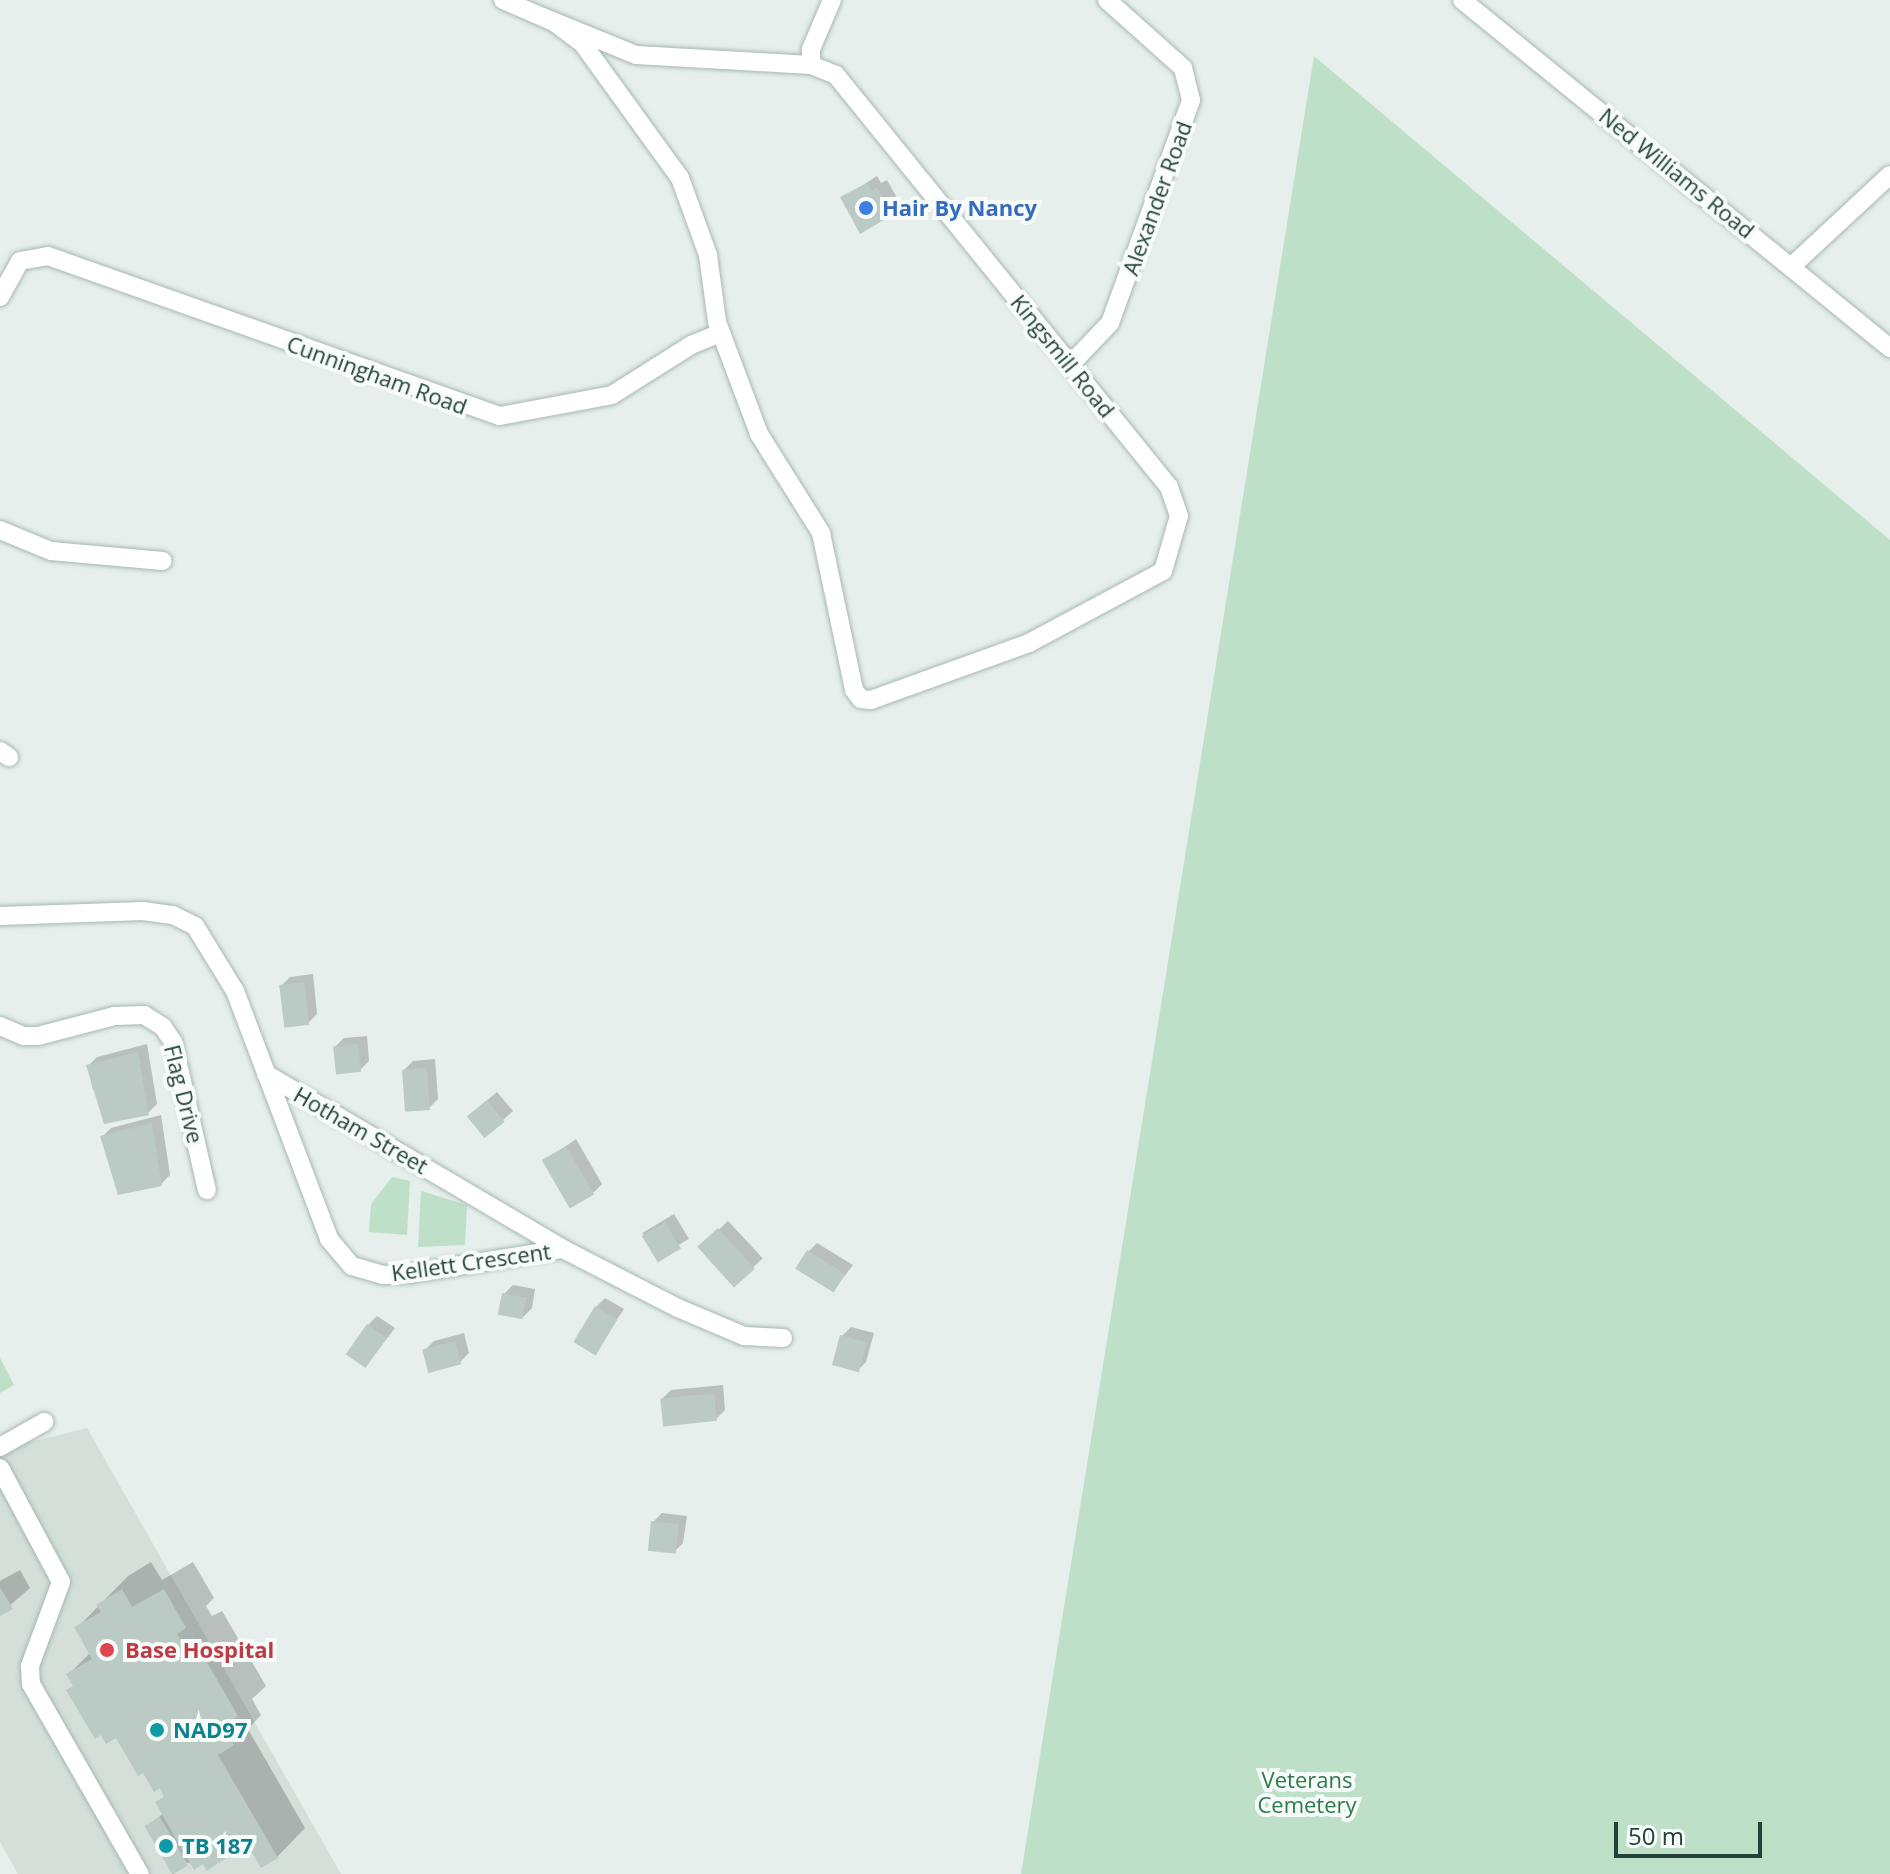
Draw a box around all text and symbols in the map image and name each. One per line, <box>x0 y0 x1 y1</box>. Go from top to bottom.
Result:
street label: Ned Williams Road <box>1594 102 1760 244</box>
street label: Alexander Road <box>1117 117 1197 279</box>
place label: Hair By Nancy <box>882 195 1037 221</box>
marker: Hair By Nancy <box>857 199 875 217</box>
street label: Kingsmill Road <box>1005 289 1121 423</box>
street label: Cunningham Road <box>283 330 471 420</box>
street label: Flag Drive <box>159 1042 209 1146</box>
street label: Hotham Street <box>289 1081 433 1179</box>
street label: Kellett Crescent <box>390 1238 552 1286</box>
place label: Base Hospital <box>125 1637 274 1663</box>
marker: Base Hospital <box>96 1639 118 1661</box>
place label: NAD97 <box>173 1717 248 1743</box>
marker: NAD97 <box>148 1721 166 1739</box>
park label: Veterans Cemetery <box>1257 1766 1357 1818</box>
scale bar <box>1618 1806 1766 1856</box>
text: 50 m <box>1628 1819 1684 1852</box>
place label: TB 187 <box>182 1833 253 1859</box>
marker: TB 187 <box>157 1837 175 1855</box>

